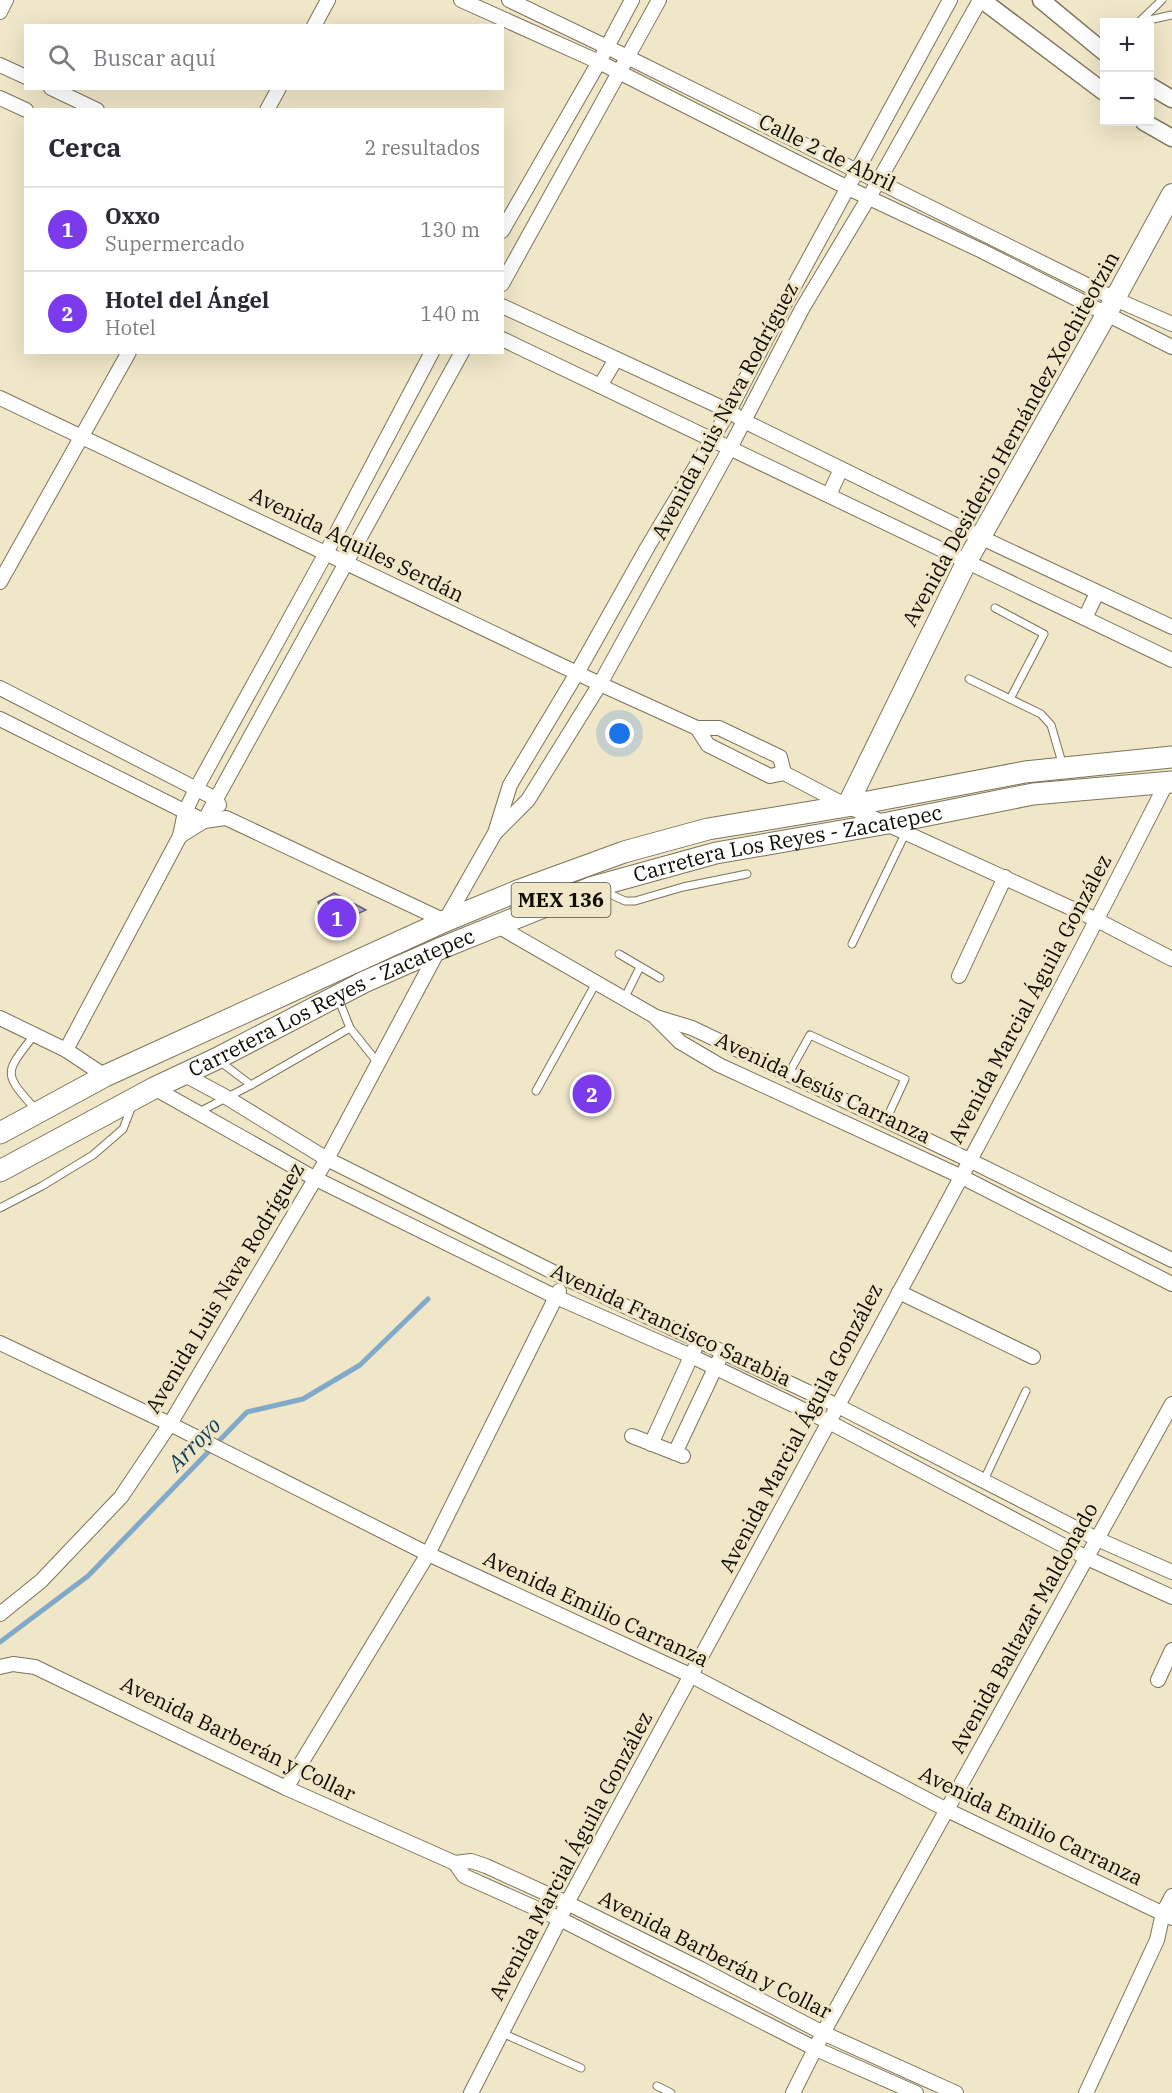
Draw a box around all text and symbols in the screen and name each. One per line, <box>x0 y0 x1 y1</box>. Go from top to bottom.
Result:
map controls <box>1100 18 1154 126</box>
button: + <box>1100 18 1154 72</box>
search box <box>24 24 504 90</box>
icon: search <box>45 41 78 74</box>
text: Buscar aquí <box>93 43 216 72</box>
button: − <box>1100 72 1154 126</box>
street label: Calle 2 de Abril <box>754 107 901 197</box>
text: Cerca <box>48 130 121 164</box>
text: 2 resultados <box>364 134 480 161</box>
text: Oxxo <box>105 201 160 230</box>
text: 1 <box>62 216 74 243</box>
text: 130 m <box>420 216 480 243</box>
text: Supermercado <box>105 230 244 257</box>
street label: Avenida Desiderio Hernández Xochiteotzin <box>895 246 1125 631</box>
street label: Avenida Luis Nava Rodríguez <box>644 277 804 544</box>
text: Hotel del Ángel <box>105 285 269 314</box>
text: 2 <box>62 300 74 327</box>
text: 140 m <box>420 300 480 327</box>
text: Hotel <box>105 314 156 341</box>
street label: Avenida Aquiles Serdán <box>246 480 469 608</box>
your location <box>605 719 634 748</box>
street label: Carretera Los Reyes - Zacatepec <box>630 797 945 888</box>
street label: Avenida Marcial Águila González <box>941 849 1117 1148</box>
road number: MEX 136 <box>512 883 610 917</box>
pin: 1 <box>318 896 356 940</box>
street label: Carretera Los Reyes - Zacatepec <box>184 921 478 1083</box>
street label: Avenida Jesús Carranza <box>711 1025 936 1149</box>
pin: 2 <box>572 1072 612 1116</box>
street label: Avenida Luis Nava Rodríguez <box>138 1157 310 1418</box>
street label: Avenida Francisco Sarabia <box>547 1256 796 1392</box>
street label: Avenida Marcial Águila González <box>712 1278 888 1577</box>
water label: Arroyo <box>159 1410 227 1478</box>
street label: Avenida Baltazar Maldonado <box>942 1497 1104 1758</box>
street label: Avenida Emilio Carranza <box>479 1544 714 1673</box>
street label: Avenida Barberán y Collar <box>116 1669 361 1808</box>
street label: Avenida Marcial Águila González <box>482 1706 658 2005</box>
street label: Avenida Emilio Carranza <box>915 1759 1148 1891</box>
street label: Avenida Barberán y Collar <box>594 1883 837 2025</box>

